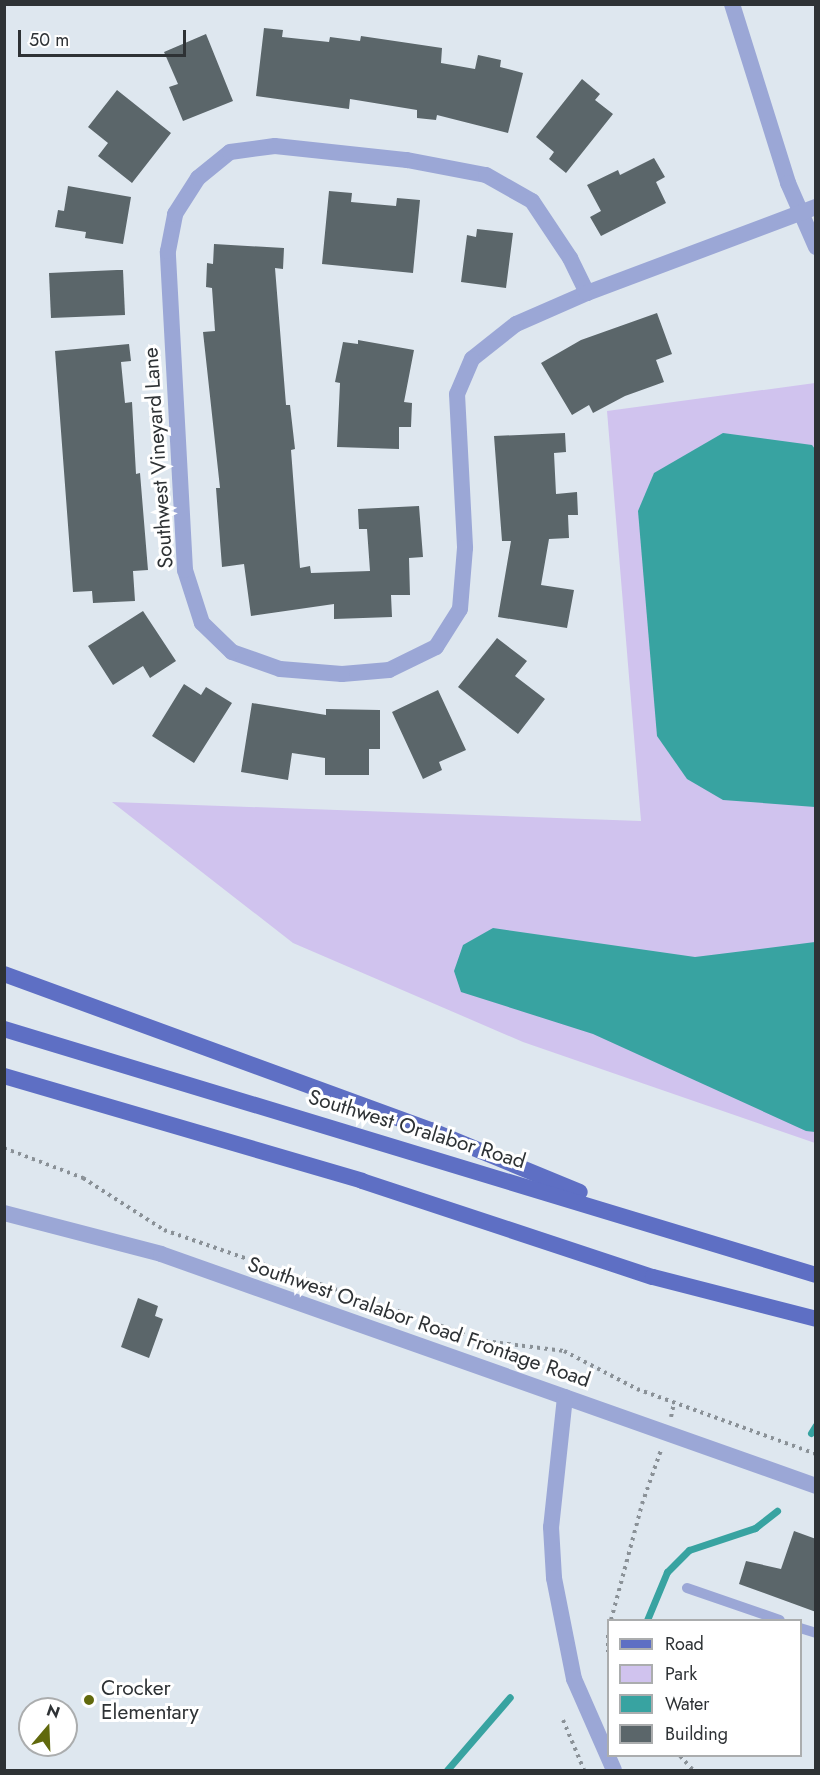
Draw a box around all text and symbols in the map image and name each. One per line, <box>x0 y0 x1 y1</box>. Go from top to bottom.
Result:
scale bar <box>21 18 189 56</box>
text: 50 m <box>29 27 69 53</box>
street label: Southwest Vineyard Lane <box>138 347 178 569</box>
street label: Southwest Oralabor Road <box>305 1084 529 1174</box>
street label: Southwest Oralabor Road Frontage Road <box>244 1251 594 1393</box>
legend <box>607 1619 802 1757</box>
text: Road <box>665 1631 704 1657</box>
text: Park <box>665 1661 697 1687</box>
place label: Crocker Elementary <box>101 1675 199 1725</box>
text: Water <box>665 1691 709 1717</box>
marker: Crocker Elementary <box>82 1693 96 1707</box>
north arrow <box>18 1697 78 1757</box>
text: N <box>44 1698 63 1724</box>
text: Building <box>665 1721 728 1747</box>

